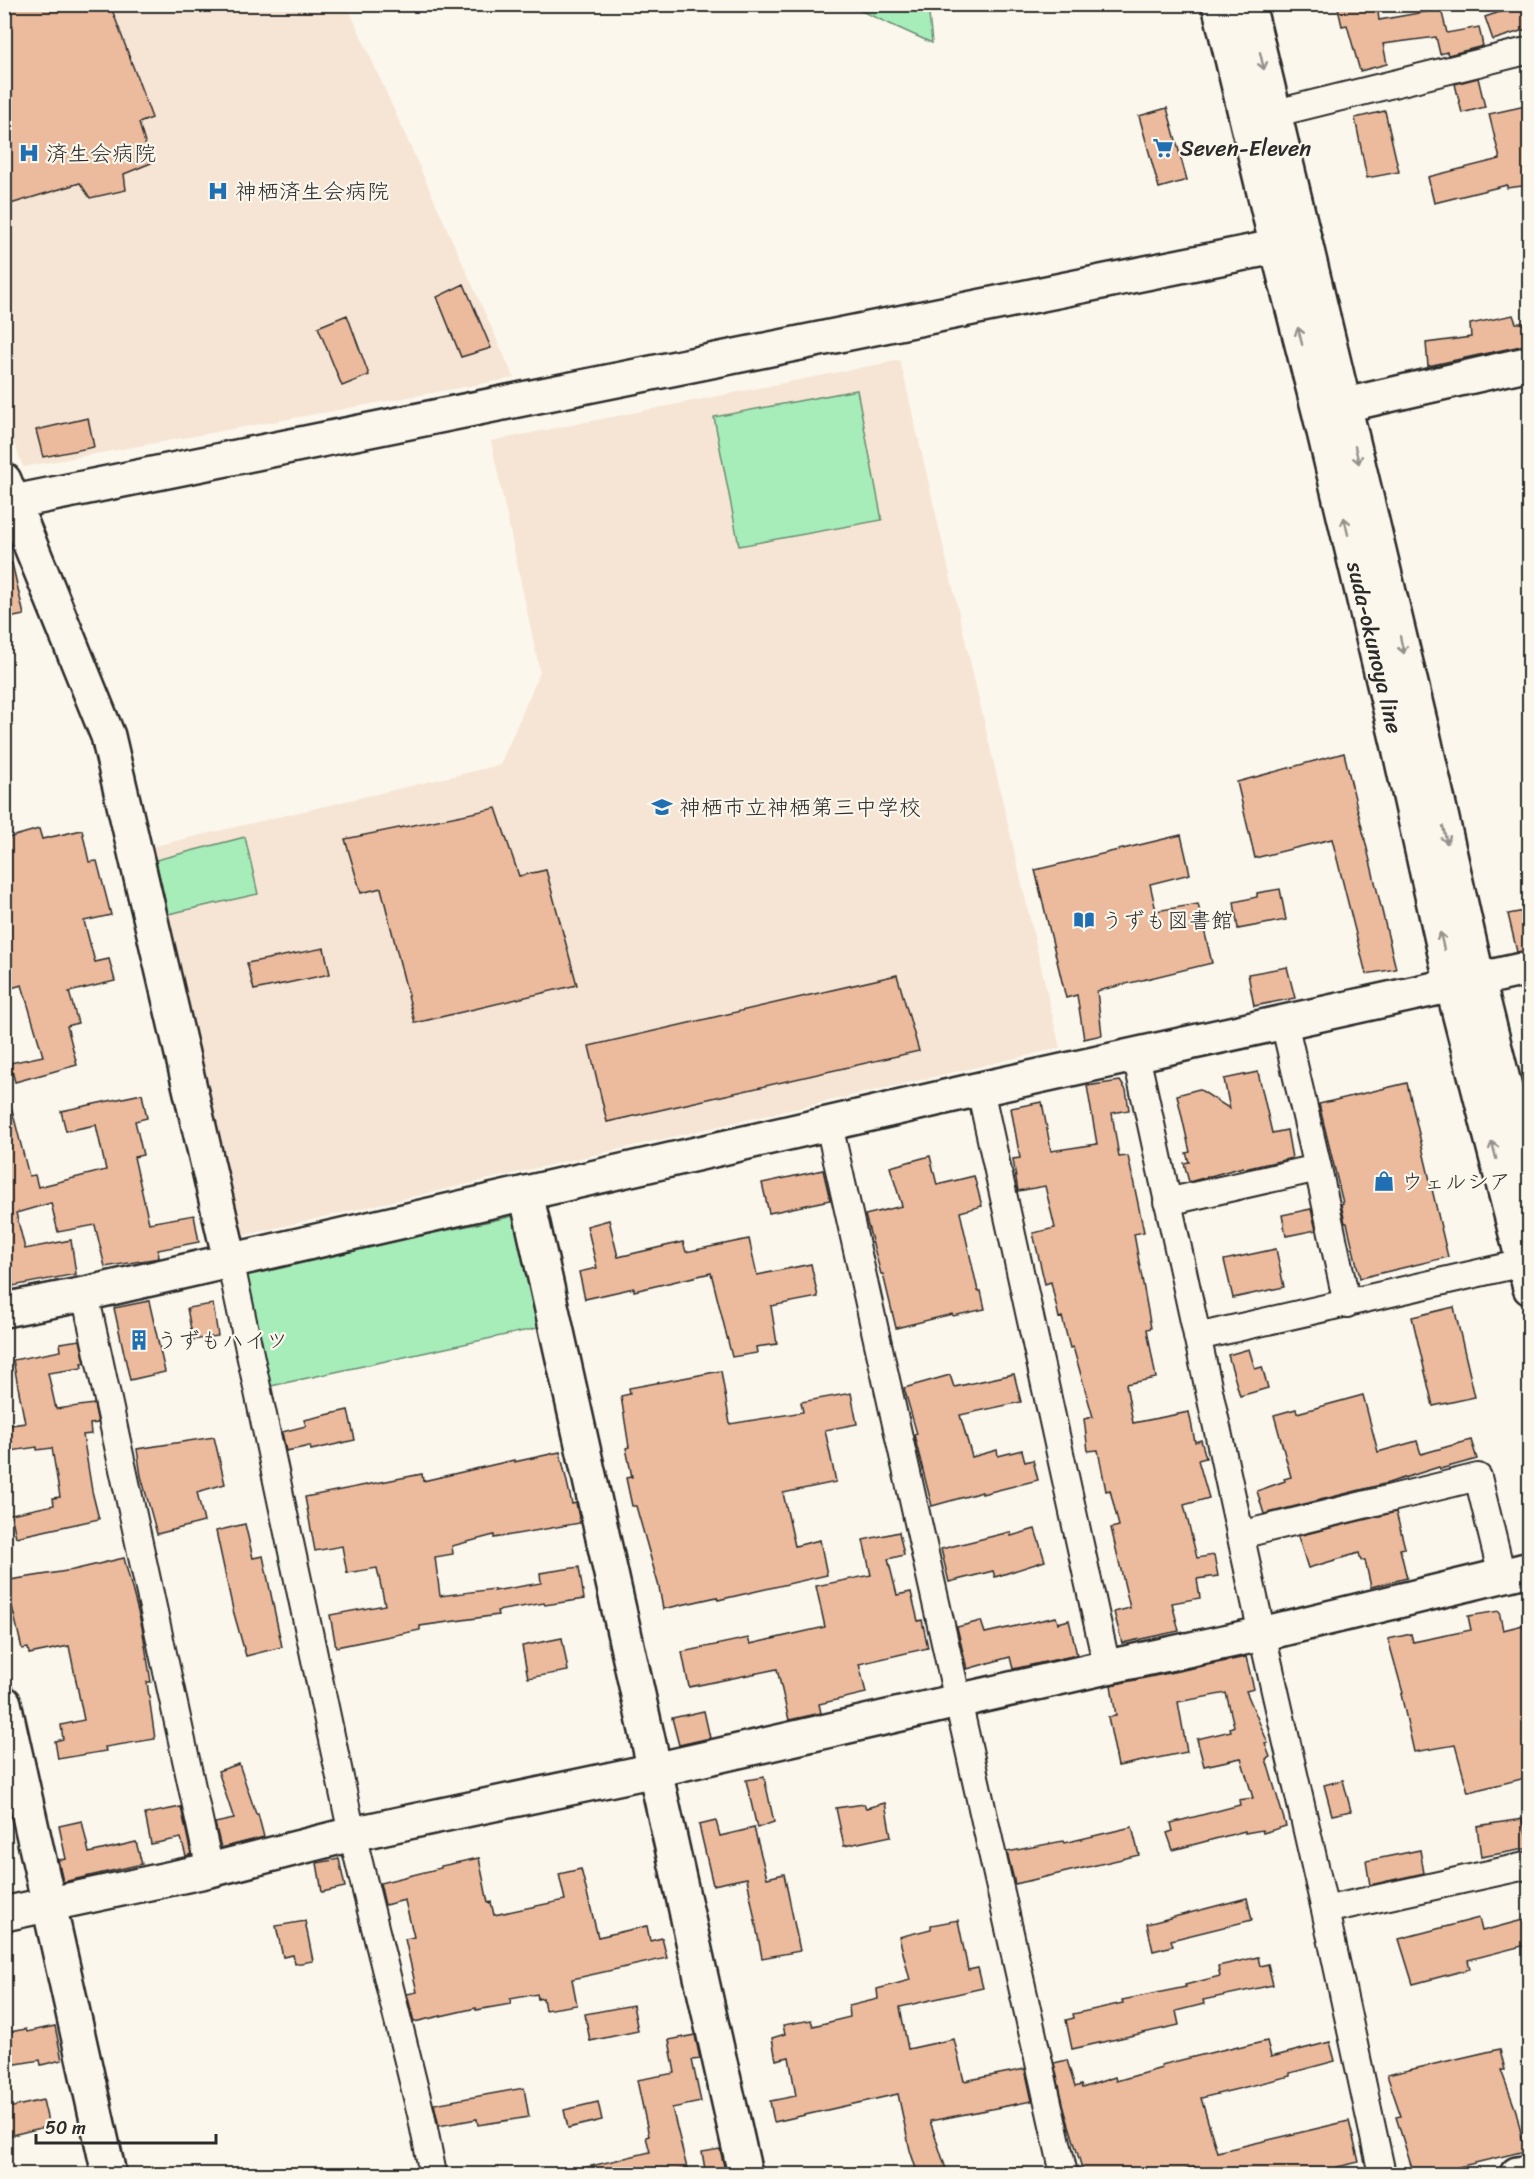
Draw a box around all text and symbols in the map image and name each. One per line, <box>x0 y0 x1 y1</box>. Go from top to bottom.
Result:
one-way arrow <box>1256 52 1268 71</box>
place label: Seven-Eleven <box>1180 129 1311 168</box>
place label: 済生会病院 <box>46 134 156 173</box>
supermarket icon: Seven-Eleven <box>1151 136 1175 160</box>
hospital icon: 済生会病院 <box>17 141 41 165</box>
place label: 神栖済生会病院 <box>235 172 389 211</box>
hospital icon: 神栖済生会病院 <box>206 179 230 203</box>
one-way arrow <box>1293 327 1305 346</box>
one-way arrow <box>1351 445 1363 464</box>
one-way arrow <box>1340 517 1352 536</box>
street label: suda-okunoya line <box>1336 556 1415 737</box>
one-way arrow <box>1396 635 1408 654</box>
place label: 神栖市立神栖第三中学校 <box>679 788 921 827</box>
school or university icon: 神栖市立神栖第三中学校 <box>650 795 674 819</box>
one-way arrow <box>1440 825 1452 844</box>
place label: うずも図書館 <box>1101 901 1233 940</box>
library icon: うずも図書館 <box>1072 908 1096 932</box>
one-way arrow <box>1436 932 1447 951</box>
one-way arrow <box>1488 1141 1500 1160</box>
place label: ウェルシア <box>1401 1162 1511 1201</box>
shop icon: ウェルシア <box>1372 1169 1396 1193</box>
place label: うずもハイツ <box>156 1321 288 1360</box>
building icon: うずもハイツ <box>127 1328 151 1352</box>
scale bar <box>36 2107 216 2145</box>
text: 50 m <box>45 2112 86 2144</box>

